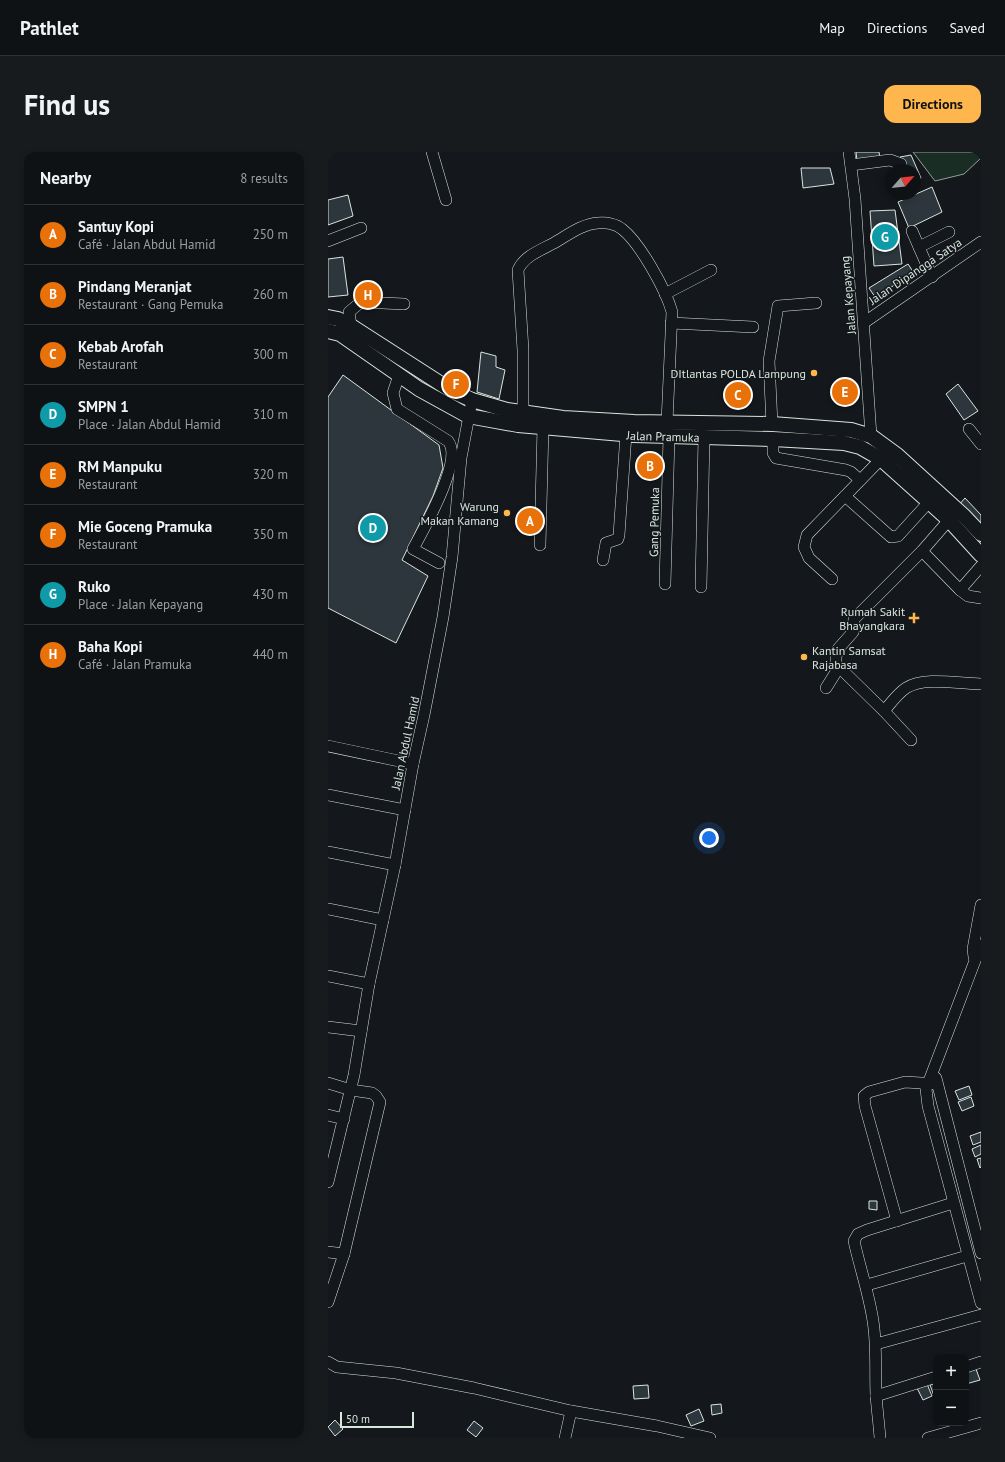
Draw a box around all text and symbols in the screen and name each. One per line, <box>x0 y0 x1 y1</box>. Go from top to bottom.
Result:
text: Pathlet <box>20 16 79 40</box>
text: Map <box>819 19 845 37</box>
text: Directions <box>867 19 927 37</box>
text: Saved <box>949 19 985 37</box>
button: Directions <box>884 85 981 123</box>
text: Find us <box>24 86 110 123</box>
north arrow <box>885 164 921 200</box>
text: Nearby <box>40 167 91 189</box>
text: 8 results <box>240 170 288 187</box>
text: Santuy Kopi <box>78 217 154 236</box>
pin: G <box>872 222 898 252</box>
text: A <box>49 226 57 243</box>
text: 250 m <box>253 226 288 243</box>
street label: Jalan Dipangga Satya <box>865 234 964 308</box>
text: Café · Jalan Abdul Hamid <box>78 236 215 253</box>
street label: Jalan Kepayang <box>837 255 859 336</box>
text: Pindang Meranjat <box>78 277 192 296</box>
pin: H <box>355 280 381 310</box>
text: B <box>49 286 57 303</box>
text: 260 m <box>253 286 288 303</box>
text: Restaurant · Gang Pemuka <box>78 296 223 313</box>
text: Kebab Arofah <box>78 337 164 356</box>
text: C <box>49 346 57 363</box>
text: 300 m <box>253 346 288 363</box>
text: Restaurant <box>78 356 137 373</box>
place label: DItlantas POLDA Lampung <box>670 366 806 381</box>
marker: DItlantas POLDA Lampung <box>809 368 819 378</box>
pin: F <box>443 369 469 399</box>
pin: E <box>832 377 858 407</box>
pin: C <box>725 380 751 410</box>
text: SMPN 1 <box>78 397 129 416</box>
text: D <box>49 406 57 423</box>
text: 310 m <box>253 406 288 423</box>
text: Place · Jalan Abdul Hamid <box>78 416 221 433</box>
street label: Jalan Pramuka <box>625 427 700 444</box>
pin: B <box>637 451 663 481</box>
text: RM Manpuku <box>78 457 162 476</box>
text: E <box>50 466 56 483</box>
text: 320 m <box>253 466 288 483</box>
text: Restaurant <box>78 476 137 493</box>
street label: Gang Pemuka <box>646 487 662 557</box>
place label: Warung Makan Kamang <box>420 499 499 528</box>
pin: A <box>517 506 543 536</box>
marker: Warung Makan Kamang <box>502 508 512 518</box>
pin: D <box>360 513 386 543</box>
text: Mie Goceng Pramuka <box>78 517 212 536</box>
text: F <box>50 526 56 543</box>
text: 350 m <box>253 526 288 543</box>
text: Restaurant <box>78 536 137 553</box>
text: Ruko <box>78 577 110 596</box>
text: G <box>49 586 57 603</box>
text: 430 m <box>253 586 288 603</box>
text: Place · Jalan Kepayang <box>78 596 203 613</box>
place label: Rumah Sakit Bhayangkara <box>839 604 905 633</box>
marker: Rumah Sakit Bhayangkara <box>908 612 920 624</box>
text: Baha Kopi <box>78 637 143 656</box>
place label: Kantin Samsat Rajabasa <box>812 643 886 672</box>
text: H <box>49 646 57 663</box>
text: 440 m <box>253 646 288 663</box>
marker: Kantin Samsat Rajabasa <box>799 652 809 662</box>
text: Café · Jalan Pramuka <box>78 656 192 673</box>
street label: Jalan Abdul Hamid <box>388 695 422 792</box>
your location <box>699 828 719 848</box>
map controls <box>933 1354 969 1426</box>
button: + <box>933 1354 969 1390</box>
button: − <box>933 1390 969 1426</box>
scale bar <box>340 1410 414 1429</box>
text: 50 m <box>346 1412 370 1426</box>

